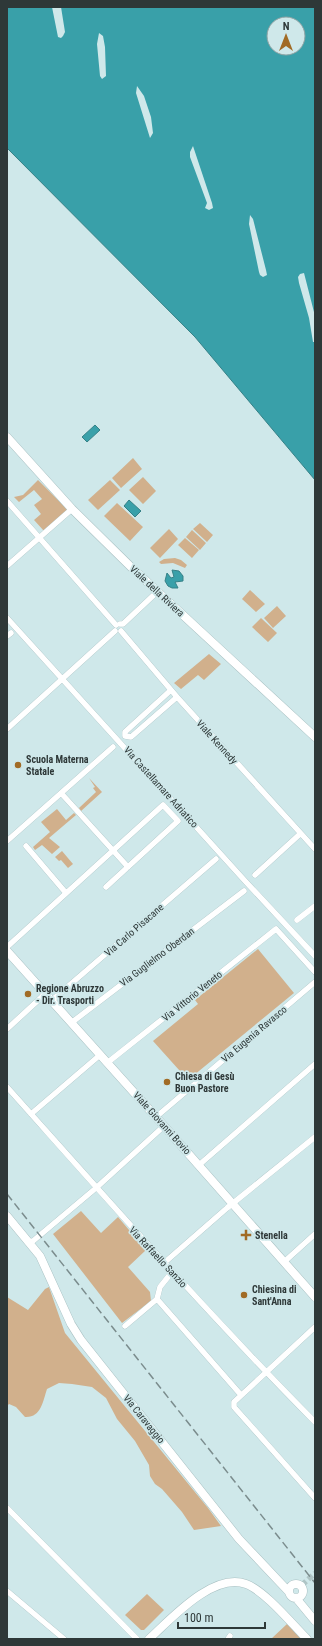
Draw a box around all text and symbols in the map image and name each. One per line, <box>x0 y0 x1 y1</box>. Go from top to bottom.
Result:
north arrow <box>266 16 306 56</box>
text: N <box>283 20 290 33</box>
street label: Viale della Riviera <box>128 563 186 619</box>
street label: Viale Kennedy <box>194 718 240 766</box>
street label: Via Castellamare Adriatico <box>122 744 200 830</box>
place label: Scuola Materna Statale <box>26 754 89 777</box>
marker: Scuola Materna Statale <box>13 760 23 770</box>
street label: Via Carlo Pisacane <box>102 901 166 959</box>
street label: Via Guglielmo Oberdan <box>118 925 196 989</box>
street label: Via Vittorio Veneto <box>160 968 224 1024</box>
place label: Regione Abruzzo - Dir. Trasporti <box>36 983 104 1006</box>
marker: Regione Abruzzo - Dir. Trasporti <box>23 989 33 999</box>
street label: Via Eugenia Ravasco <box>219 1004 289 1064</box>
place label: Chiesa di Gesù Buon Pastore <box>175 1071 234 1094</box>
marker: Chiesa di Gesù Buon Pastore <box>162 1077 172 1087</box>
street label: Viale Giovanni Bovio <box>131 1089 193 1157</box>
street label: Via Raffaello Sanzio <box>127 1224 189 1290</box>
marker: Stenella <box>240 1229 252 1241</box>
place label: Stenella <box>255 1230 288 1241</box>
place label: Chiesina di Sant'Anna <box>252 1284 296 1307</box>
marker: Chiesina di Sant'Anna <box>239 1290 249 1300</box>
street label: Via Caravaggio <box>121 1393 167 1445</box>
scale bar <box>178 1604 265 1630</box>
text: 100 m <box>184 1611 214 1625</box>

